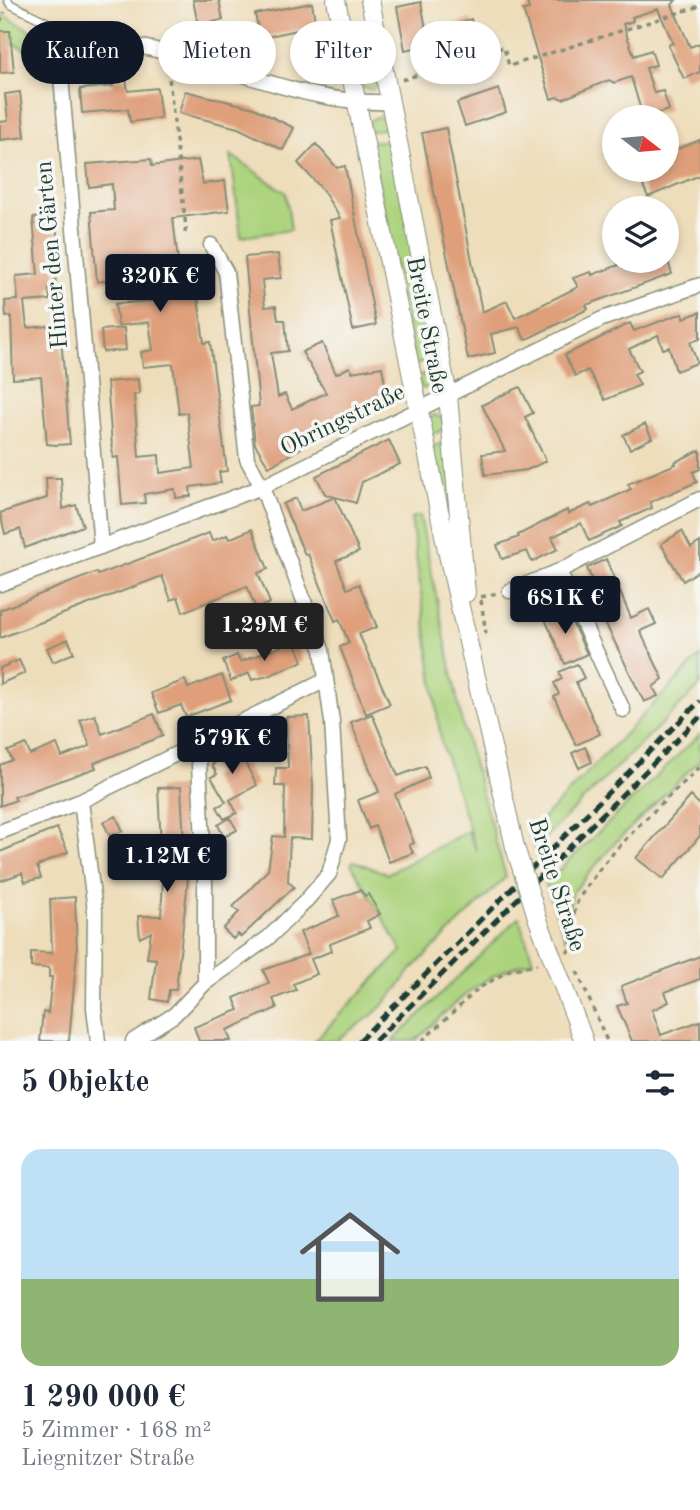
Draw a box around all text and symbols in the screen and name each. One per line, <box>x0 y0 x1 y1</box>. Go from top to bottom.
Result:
chip: Kaufen <box>21 21 144 84</box>
chip: Mieten <box>158 21 276 84</box>
chip: Filter <box>290 21 396 84</box>
chip: Neu <box>410 21 501 84</box>
north arrow <box>602 105 679 182</box>
map controls <box>602 105 679 273</box>
street label: Hinter den Gärten <box>33 160 73 350</box>
button: layers <box>602 196 679 273</box>
pin: 320K € <box>103 254 217 314</box>
street label: Breite Straße <box>401 255 451 395</box>
text: 320K € <box>121 265 199 288</box>
street label: Obringstraße <box>277 381 409 461</box>
pin: 681K € <box>508 576 622 636</box>
text: 681K € <box>526 587 604 610</box>
pin: 1.29M € <box>199 604 329 663</box>
text: 1.29M € <box>221 614 307 637</box>
pin: 579K € <box>175 716 289 776</box>
text: 579K € <box>193 727 271 750</box>
street label: Breite Straße <box>523 815 589 955</box>
pin: 1.12M € <box>102 834 232 894</box>
text: 1.12M € <box>124 845 210 868</box>
icon: filters <box>641 1064 679 1102</box>
text: 5 Objekte <box>21 1068 150 1098</box>
icon: home <box>287 1194 413 1320</box>
text: 1 290 000 € <box>21 1383 185 1413</box>
text: 5 Zimmer · 168 m² <box>21 1419 211 1442</box>
text: Liegnitzer Straße <box>21 1447 195 1470</box>

